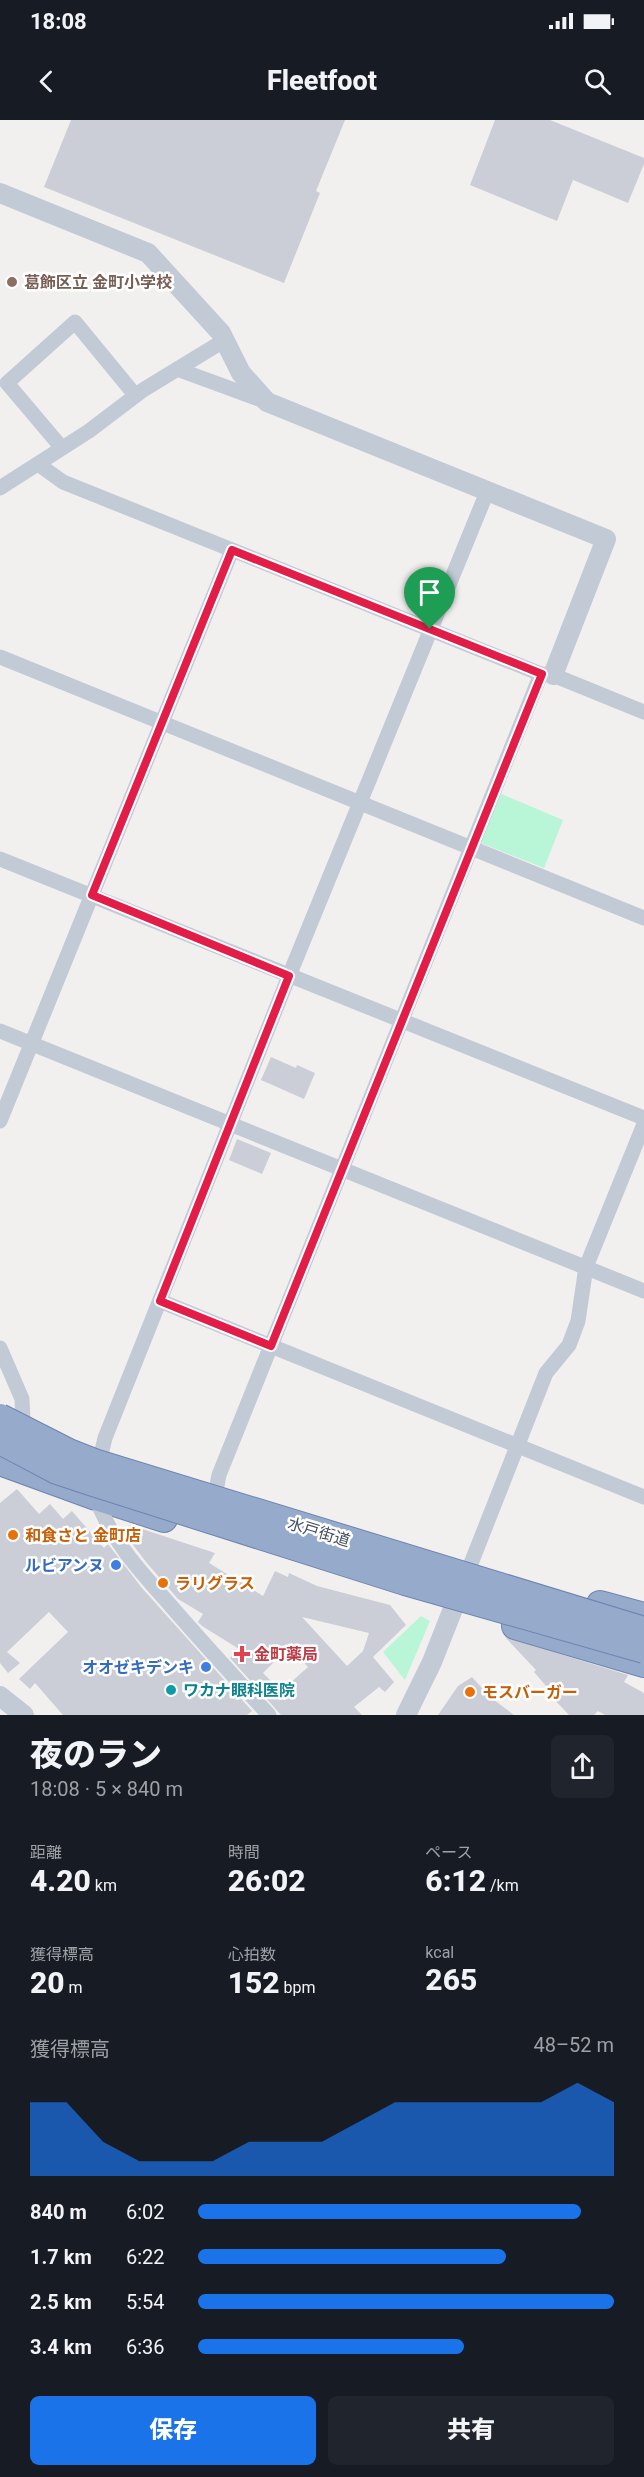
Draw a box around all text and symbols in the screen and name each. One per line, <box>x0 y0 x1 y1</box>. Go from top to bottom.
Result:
text: 18:08 <box>30 9 87 34</box>
icon: back <box>30 65 63 98</box>
text: Fleetfoot <box>267 65 377 97</box>
icon: search <box>581 65 614 98</box>
place label: 葛飾区立 金町小学校 <box>24 273 172 292</box>
marker: 葛飾区立 金町小学校 <box>5 275 19 289</box>
pin <box>404 567 455 629</box>
icon: arrive <box>413 576 446 609</box>
street label: 水戸街道 <box>286 1514 352 1550</box>
place label: 和食さと 金町店 <box>25 1526 141 1545</box>
marker: 和食さと 金町店 <box>6 1528 20 1542</box>
place label: ルビアンヌ <box>25 1556 104 1575</box>
marker: ルビアンヌ <box>109 1558 123 1572</box>
place label: ラリグラス <box>175 1574 255 1593</box>
marker: ラリグラス <box>156 1576 170 1590</box>
place label: 金町薬局 <box>254 1645 318 1664</box>
marker: 金町薬局 <box>235 1647 249 1661</box>
place label: オオゼキデンキ <box>82 1658 194 1677</box>
marker: オオゼキデンキ <box>199 1660 213 1674</box>
place label: ワカナ眼科医院 <box>183 1681 295 1700</box>
marker: ワカナ眼科医院 <box>164 1683 178 1697</box>
place label: モスバーガー <box>482 1683 578 1702</box>
marker: モスバーガー <box>463 1685 477 1699</box>
text: 夜のラン <box>30 1735 162 1774</box>
button: share <box>551 1735 614 1798</box>
text: 18:08 · 5 × 840 m <box>30 1777 183 1801</box>
text: 距離 <box>30 1843 62 1862</box>
text: 時間 <box>228 1843 260 1862</box>
text: ペース <box>425 1843 473 1862</box>
text: 4.20 <box>30 1863 91 1898</box>
text: 26:02 <box>228 1863 306 1898</box>
text: 6:12 <box>425 1863 486 1898</box>
text: km <box>91 1876 117 1895</box>
text: /km <box>486 1876 519 1895</box>
text: kcal <box>425 1943 454 1962</box>
text: 獲得標高 <box>30 1945 94 1964</box>
text: 心拍数 <box>228 1945 276 1964</box>
text: 265 <box>425 1962 477 1997</box>
text: 20 <box>30 1965 65 2000</box>
text: 152 <box>228 1965 280 2000</box>
text: m <box>65 1978 83 1997</box>
text: bpm <box>280 1978 316 1997</box>
text: 48–52 m <box>533 2033 614 2057</box>
text: 獲得標高 <box>30 2037 110 2061</box>
text: 840 m <box>30 2200 87 2224</box>
text: 6:02 <box>126 2200 165 2224</box>
text: 1.7 km <box>30 2245 92 2269</box>
text: 6:22 <box>126 2245 165 2269</box>
text: 2.5 km <box>30 2290 92 2314</box>
text: 5:54 <box>126 2290 165 2314</box>
text: 3.4 km <box>30 2335 92 2359</box>
text: 6:36 <box>126 2335 165 2359</box>
button: 保存 <box>30 2396 316 2465</box>
button: 共有 <box>328 2396 614 2465</box>

